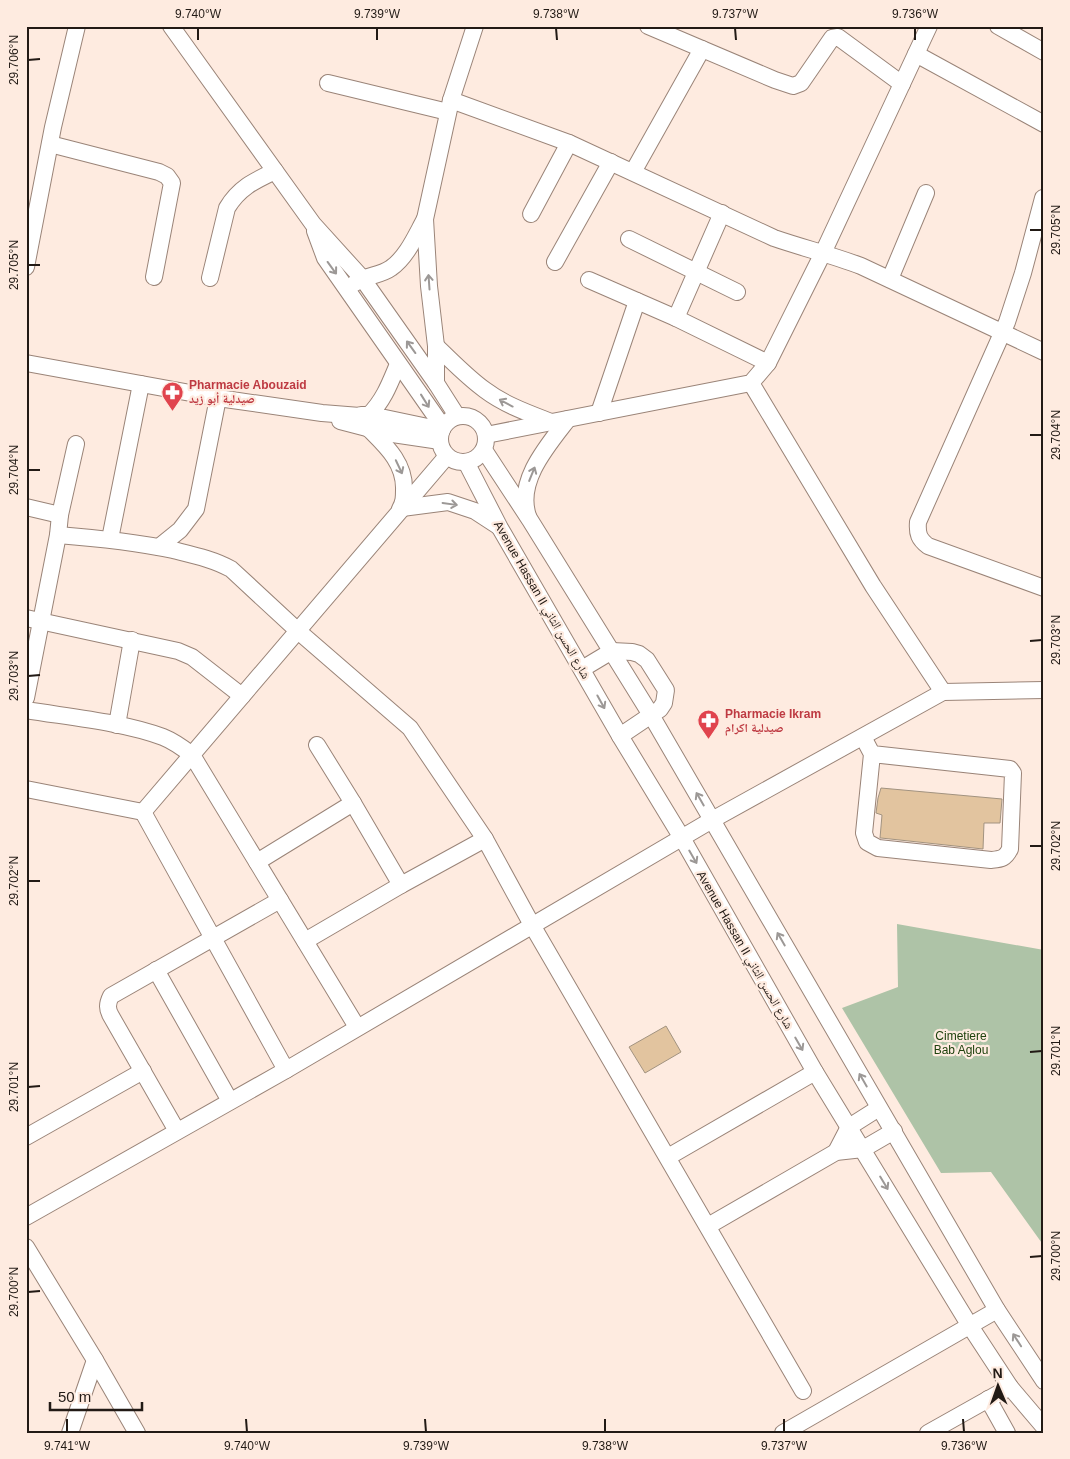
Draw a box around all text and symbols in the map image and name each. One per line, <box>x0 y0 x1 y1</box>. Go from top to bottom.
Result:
text: 9.740°W <box>175 7 222 21</box>
text: 9.739°W <box>354 7 401 21</box>
text: 9.738°W <box>533 7 580 21</box>
text: 9.737°W <box>712 7 759 21</box>
text: 9.736°W <box>892 7 939 21</box>
text: 29.706°N <box>7 35 21 85</box>
text: 29.705°N <box>1049 205 1063 255</box>
text: 29.705°N <box>7 240 21 290</box>
one-way arrow <box>327 261 337 275</box>
one-way arrow <box>424 274 433 290</box>
one-way arrow <box>406 340 416 354</box>
place label: Pharmacie Abouzaid صيدلية أبو زيد <box>189 378 307 406</box>
pharmacy icon: Pharmacie Abouzaid صيدلية أبو زيد <box>161 380 185 411</box>
one-way arrow <box>421 394 431 408</box>
one-way arrow <box>499 398 514 408</box>
text: 29.704°N <box>1049 410 1063 460</box>
text: 29.704°N <box>7 445 21 495</box>
one-way arrow <box>395 459 404 474</box>
one-way arrow <box>529 466 538 481</box>
one-way arrow <box>442 499 458 509</box>
street label: Avenue Hassan II شارع الحسن الثاني <box>488 519 593 683</box>
text: 29.703°N <box>1049 615 1063 665</box>
text: 29.703°N <box>7 651 21 701</box>
one-way arrow <box>596 695 606 710</box>
place label: Pharmacie Ikram صيدلية اكرام <box>725 707 821 736</box>
pharmacy icon: Pharmacie Ikram صيدلية اكرام <box>697 709 721 740</box>
one-way arrow <box>694 792 704 806</box>
text: 29.702°N <box>1049 821 1063 871</box>
one-way arrow <box>688 850 698 864</box>
text: 29.702°N <box>7 856 21 906</box>
street label: Avenue Hassan II شارع الحسن الثاني <box>691 869 796 1033</box>
one-way arrow <box>776 933 786 947</box>
text: 29.701°N <box>1049 1026 1063 1076</box>
park label: Cimetiere Bab Aglou <box>934 1029 988 1057</box>
one-way arrow <box>794 1037 804 1051</box>
text: 29.701°N <box>7 1062 21 1112</box>
one-way arrow <box>858 1073 867 1088</box>
one-way arrow <box>879 1175 889 1189</box>
text: 29.700°N <box>1049 1231 1063 1281</box>
text: 29.700°N <box>7 1267 21 1317</box>
one-way arrow <box>1012 1334 1022 1348</box>
north arrow <box>972 1362 1022 1412</box>
text: N <box>992 1365 1003 1381</box>
scale bar <box>50 1379 142 1411</box>
text: 50 m <box>58 1388 91 1405</box>
text: 9.741°W <box>44 1439 91 1453</box>
text: 9.740°W <box>224 1439 271 1453</box>
text: 9.739°W <box>403 1439 450 1453</box>
text: 9.738°W <box>582 1439 629 1453</box>
text: 9.737°W <box>761 1439 808 1453</box>
text: 9.736°W <box>941 1439 988 1453</box>

